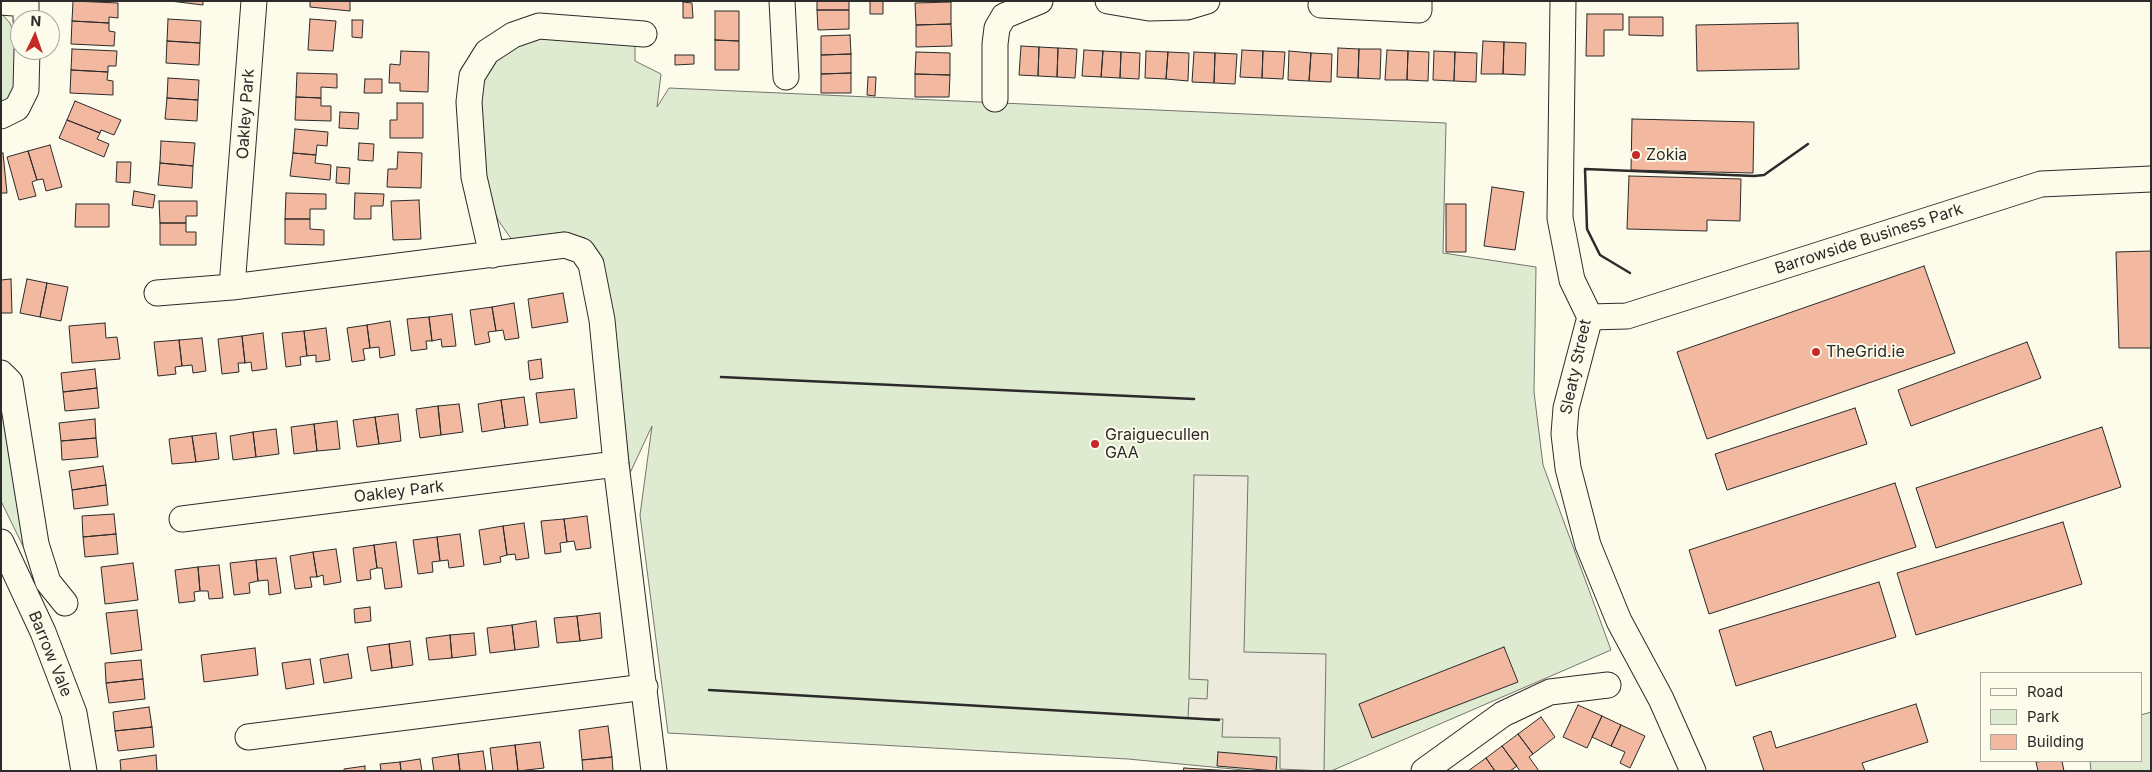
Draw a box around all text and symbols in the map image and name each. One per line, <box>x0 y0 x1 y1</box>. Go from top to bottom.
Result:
north arrow <box>10 10 60 60</box>
text: N <box>30 12 42 29</box>
street label: Oakley Park <box>233 68 259 160</box>
place label: Zokia <box>1646 145 1687 165</box>
marker: Zokia <box>1630 149 1642 161</box>
street label: Barrowside Business Park <box>1773 200 1965 278</box>
street label: Sleaty Street <box>1557 318 1595 416</box>
place label: TheGrid.ie <box>1826 342 1905 362</box>
marker: TheGrid.ie <box>1810 346 1822 358</box>
place label: Graiguecullen GAA <box>1105 425 1210 463</box>
marker: Graiguecullen GAA <box>1089 438 1101 450</box>
street label: Oakley Park <box>353 477 445 507</box>
street label: Barrow Vale <box>24 608 76 700</box>
legend <box>1980 672 2142 762</box>
text: Road <box>2027 682 2063 701</box>
text: Park <box>2027 707 2059 726</box>
text: Building <box>2027 732 2084 751</box>

